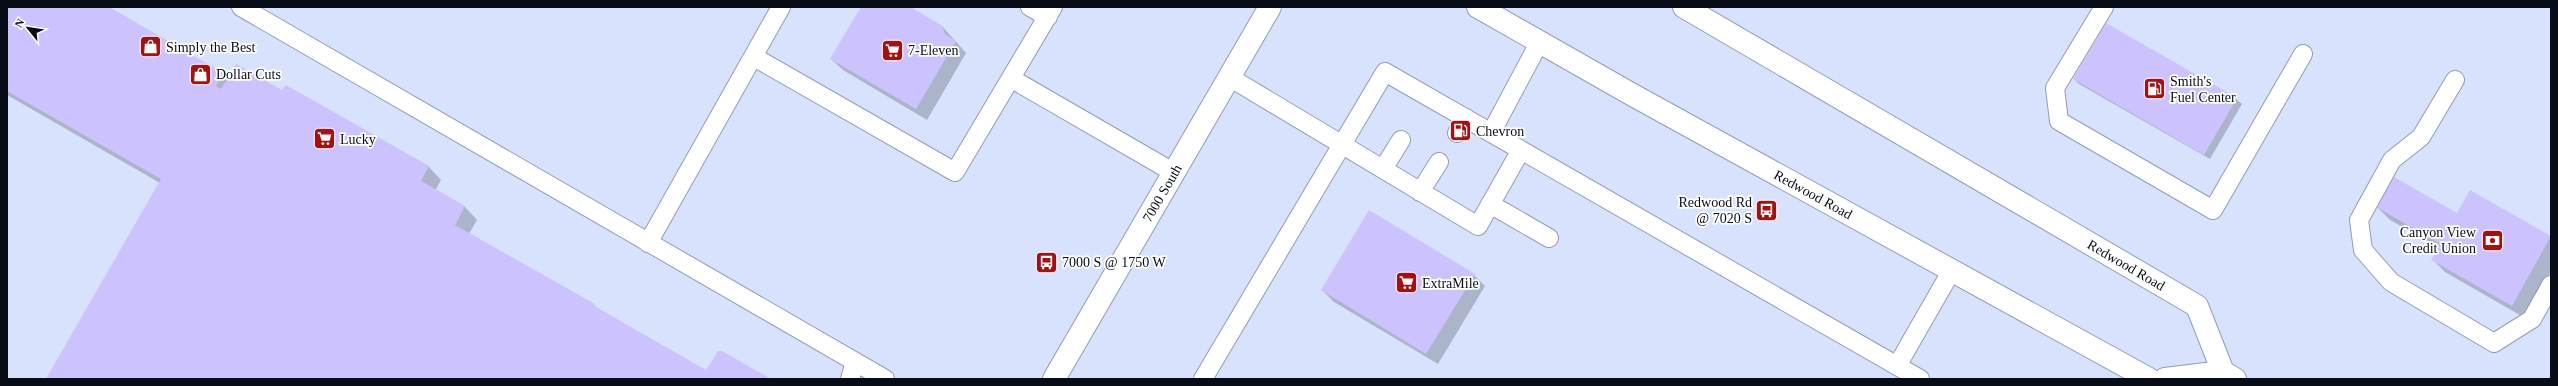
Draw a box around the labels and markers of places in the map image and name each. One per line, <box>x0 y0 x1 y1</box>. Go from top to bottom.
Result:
shop icon: Simply the Best <box>137 34 163 60</box>
supermarket icon: 7-Eleven <box>880 37 906 63</box>
place label: Simply the Best <box>166 40 256 55</box>
place label: 7-Eleven <box>908 43 959 58</box>
shop icon: Dollar Cuts <box>187 61 213 87</box>
place label: Dollar Cuts <box>216 67 281 82</box>
place label: Smith's Fuel Center <box>2170 74 2236 105</box>
fuel station icon: Smith's Fuel Center <box>2142 76 2168 102</box>
fuel station icon: Chevron <box>1447 118 1473 144</box>
place label: Chevron <box>1476 124 1524 139</box>
supermarket icon: Lucky <box>312 126 338 152</box>
place label: Lucky <box>340 132 376 147</box>
place label: Redwood Rd @ 7020 S <box>1679 195 1752 226</box>
bus stop icon: Redwood Rd @ 7020 S <box>1754 197 1780 223</box>
place label: Canyon View Credit Union <box>2400 225 2477 256</box>
bank icon: Canyon View Credit Union <box>2479 227 2505 253</box>
bus stop icon: 7000 S @ 1750 W <box>1034 249 1060 275</box>
place label: 7000 S @ 1750 W <box>1062 255 1166 270</box>
supermarket icon: ExtraMile <box>1394 270 1420 296</box>
place label: ExtraMile <box>1422 276 1479 291</box>

